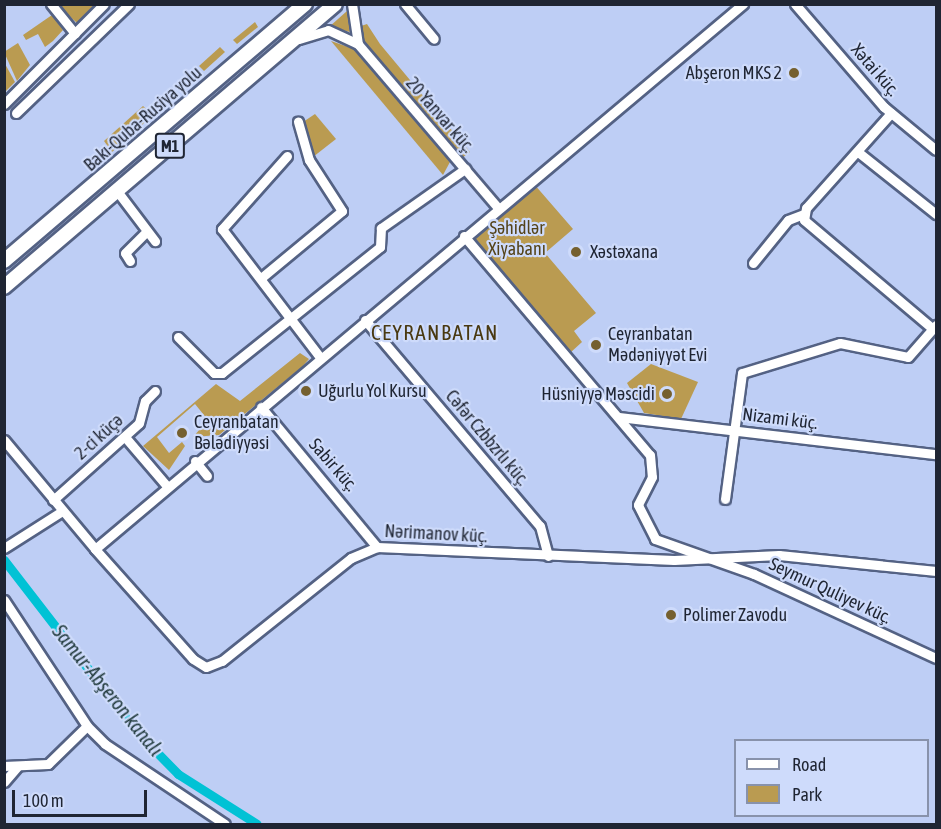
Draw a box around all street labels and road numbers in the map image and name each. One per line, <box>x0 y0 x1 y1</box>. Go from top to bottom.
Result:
street label: Xətai küç. <box>846 39 904 101</box>
street label: Bakı-Quba-Rusiya yolu <box>80 62 206 176</box>
street label: 20 Yanvar küç. <box>401 73 479 157</box>
road number: M1 <box>154 133 186 159</box>
street label: Cəfər Czbbzrlı küç. <box>441 386 533 490</box>
street label: Nizami küç. <box>741 404 819 434</box>
street label: 2-ci küçə <box>70 410 128 464</box>
street label: Sabir küç. <box>304 434 362 496</box>
street label: Nərimanov küç. <box>384 521 488 547</box>
street label: Seymur Quliyev küç. <box>766 553 894 629</box>

